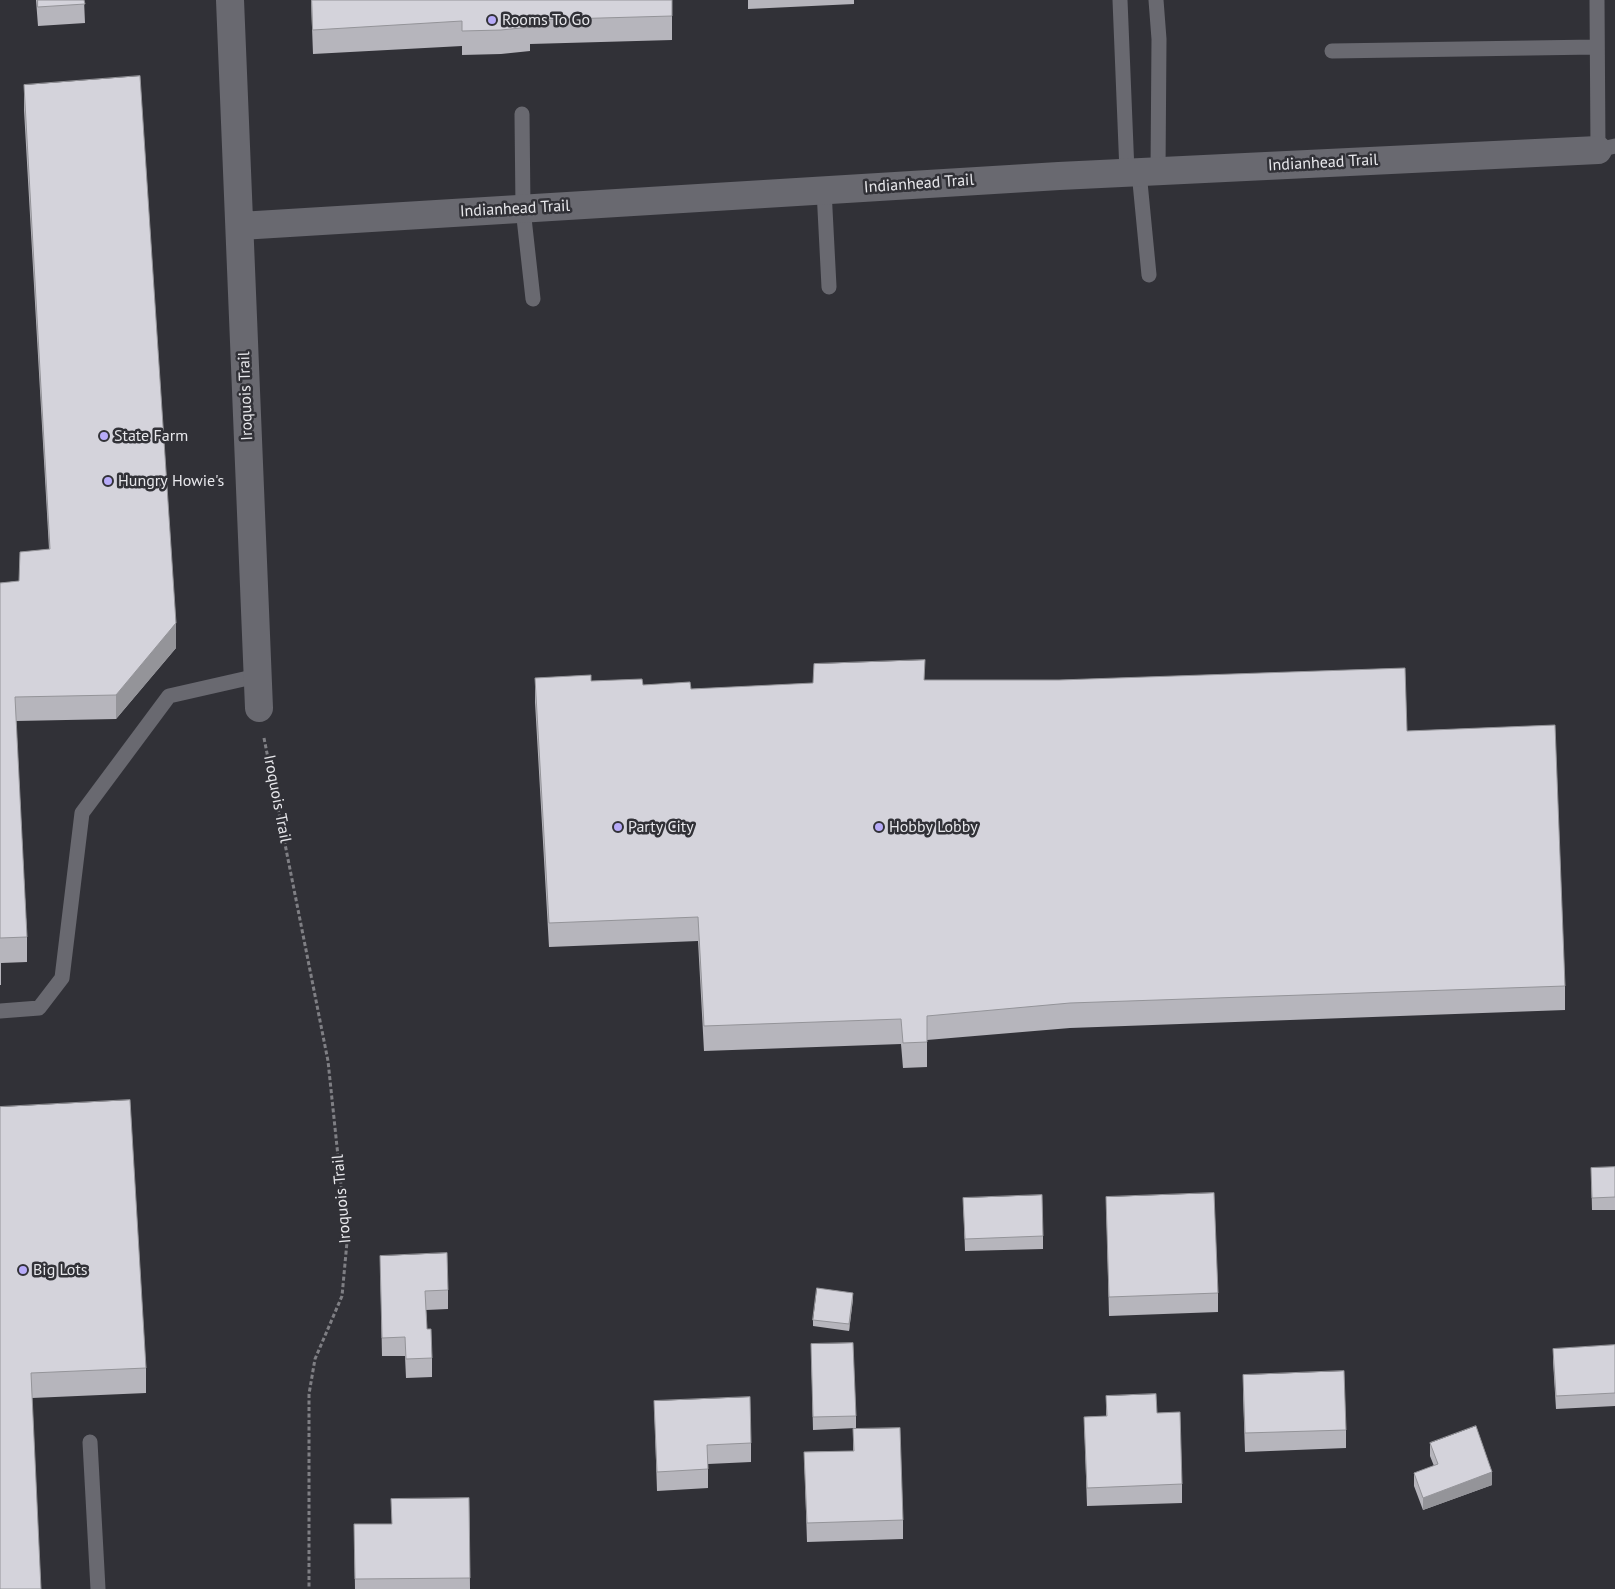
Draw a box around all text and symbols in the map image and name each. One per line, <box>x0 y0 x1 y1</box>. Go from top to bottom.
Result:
place label: Rooms To Go <box>502 10 590 30</box>
marker: Rooms To Go <box>486 14 498 26</box>
street label: Indianhead Trail <box>1267 151 1379 175</box>
street label: Indianhead Trail <box>863 171 975 197</box>
street label: Indianhead Trail <box>459 197 571 221</box>
street label: Iroquois Trail <box>235 351 257 441</box>
place label: State Farm <box>114 426 188 446</box>
marker: State Farm <box>98 430 110 442</box>
place label: Hungry Howie's <box>118 471 224 491</box>
marker: Hungry Howie's <box>102 475 114 487</box>
street label: Iroquois Trail <box>259 753 295 845</box>
place label: Party City <box>628 817 694 837</box>
place label: Hobby Lobby <box>889 817 978 837</box>
marker: Party City <box>612 821 624 833</box>
marker: Hobby Lobby <box>873 821 885 833</box>
street label: Iroquois Trail <box>329 1154 355 1244</box>
place label: Big Lots <box>33 1260 88 1280</box>
marker: Big Lots <box>17 1264 29 1276</box>

